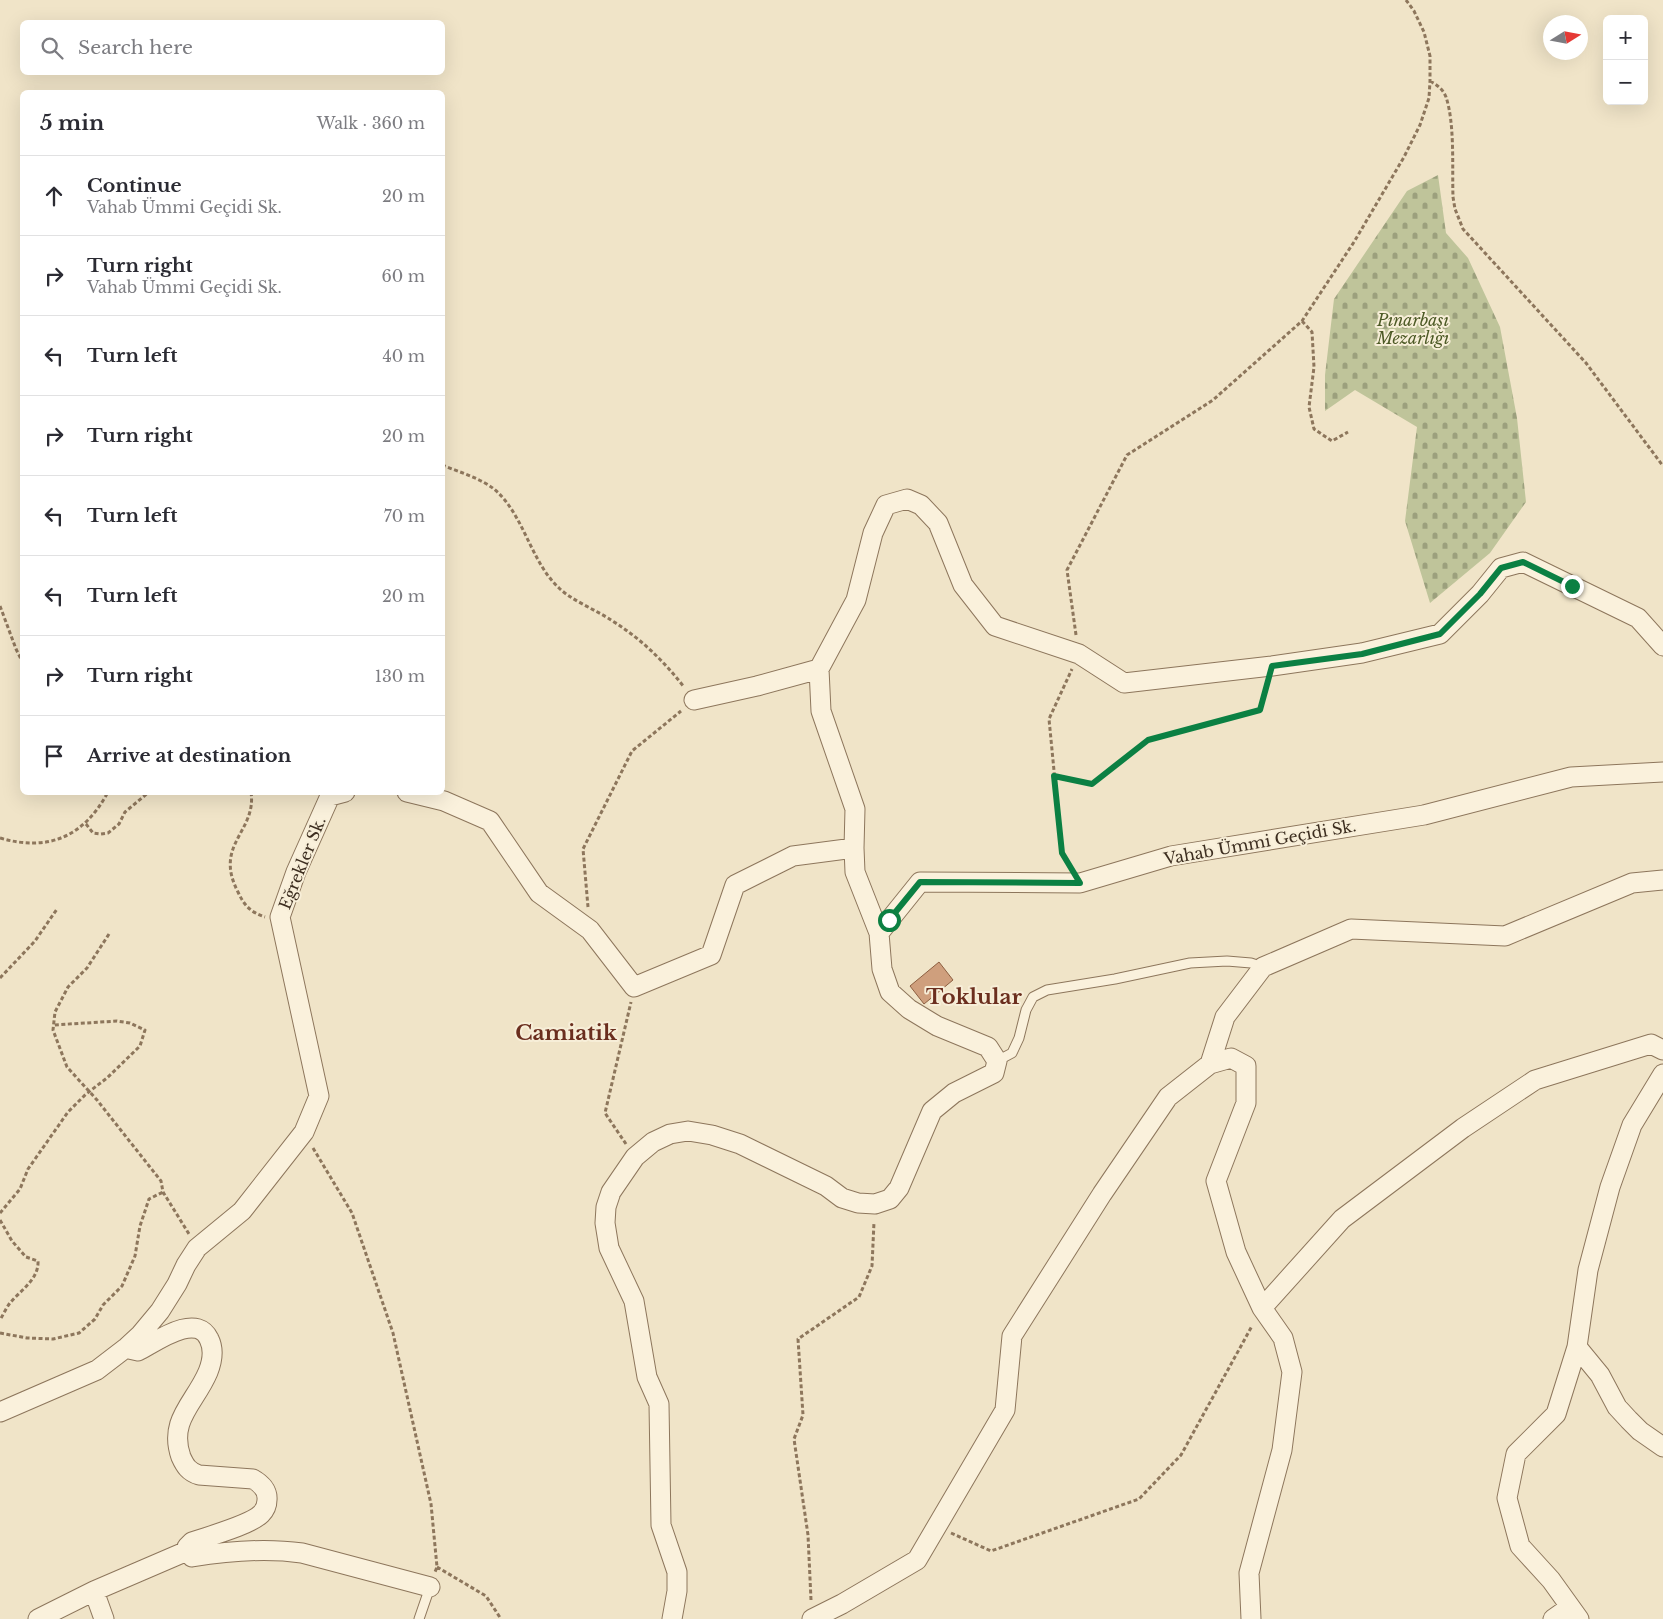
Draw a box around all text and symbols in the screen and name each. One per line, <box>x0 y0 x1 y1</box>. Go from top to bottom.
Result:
north arrow <box>1543 15 1588 60</box>
map controls <box>1603 15 1648 105</box>
button: + <box>1603 15 1648 60</box>
search box <box>20 20 445 75</box>
icon: search <box>38 34 66 62</box>
text: Search here <box>78 36 193 59</box>
button: − <box>1603 60 1648 105</box>
text: 5 min <box>40 110 104 136</box>
text: Walk · 360 m <box>317 113 425 133</box>
text: Continue <box>87 174 182 197</box>
icon: ahead <box>40 182 68 210</box>
text: 20 m <box>382 186 425 206</box>
text: Vahab Ümmi Geçidi Sk. <box>87 197 282 217</box>
text: Turn right <box>87 254 193 277</box>
icon: right <box>40 262 68 290</box>
text: 60 m <box>382 266 425 286</box>
text: Vahab Ümmi Geçidi Sk. <box>87 277 282 297</box>
park label: Pınarbaşı Mezarlığı <box>1376 310 1449 348</box>
icon: left <box>40 342 68 370</box>
text: Turn left <box>87 344 178 367</box>
text: 40 m <box>382 346 425 366</box>
icon: right <box>40 422 68 450</box>
text: Turn right <box>87 424 193 447</box>
text: 20 m <box>382 426 425 446</box>
icon: left <box>40 502 68 530</box>
text: Turn left <box>87 504 178 527</box>
text: 70 m <box>384 506 425 526</box>
route end <box>1561 575 1584 598</box>
icon: left <box>40 582 68 610</box>
text: Turn left <box>87 584 178 607</box>
text: 20 m <box>382 586 425 606</box>
icon: right <box>40 662 68 690</box>
text: Turn right <box>87 664 193 687</box>
text: 130 m <box>375 666 425 686</box>
icon: arrive <box>40 742 68 770</box>
text: Arrive at destination <box>87 744 291 767</box>
street label: Eğrekler Sk. <box>274 814 330 912</box>
street label: Vahab Ümmi Geçidi Sk. <box>1161 815 1358 869</box>
route start <box>878 909 901 932</box>
district label: Toklular <box>926 984 1022 1010</box>
district label: Camiatik <box>515 1020 618 1046</box>

